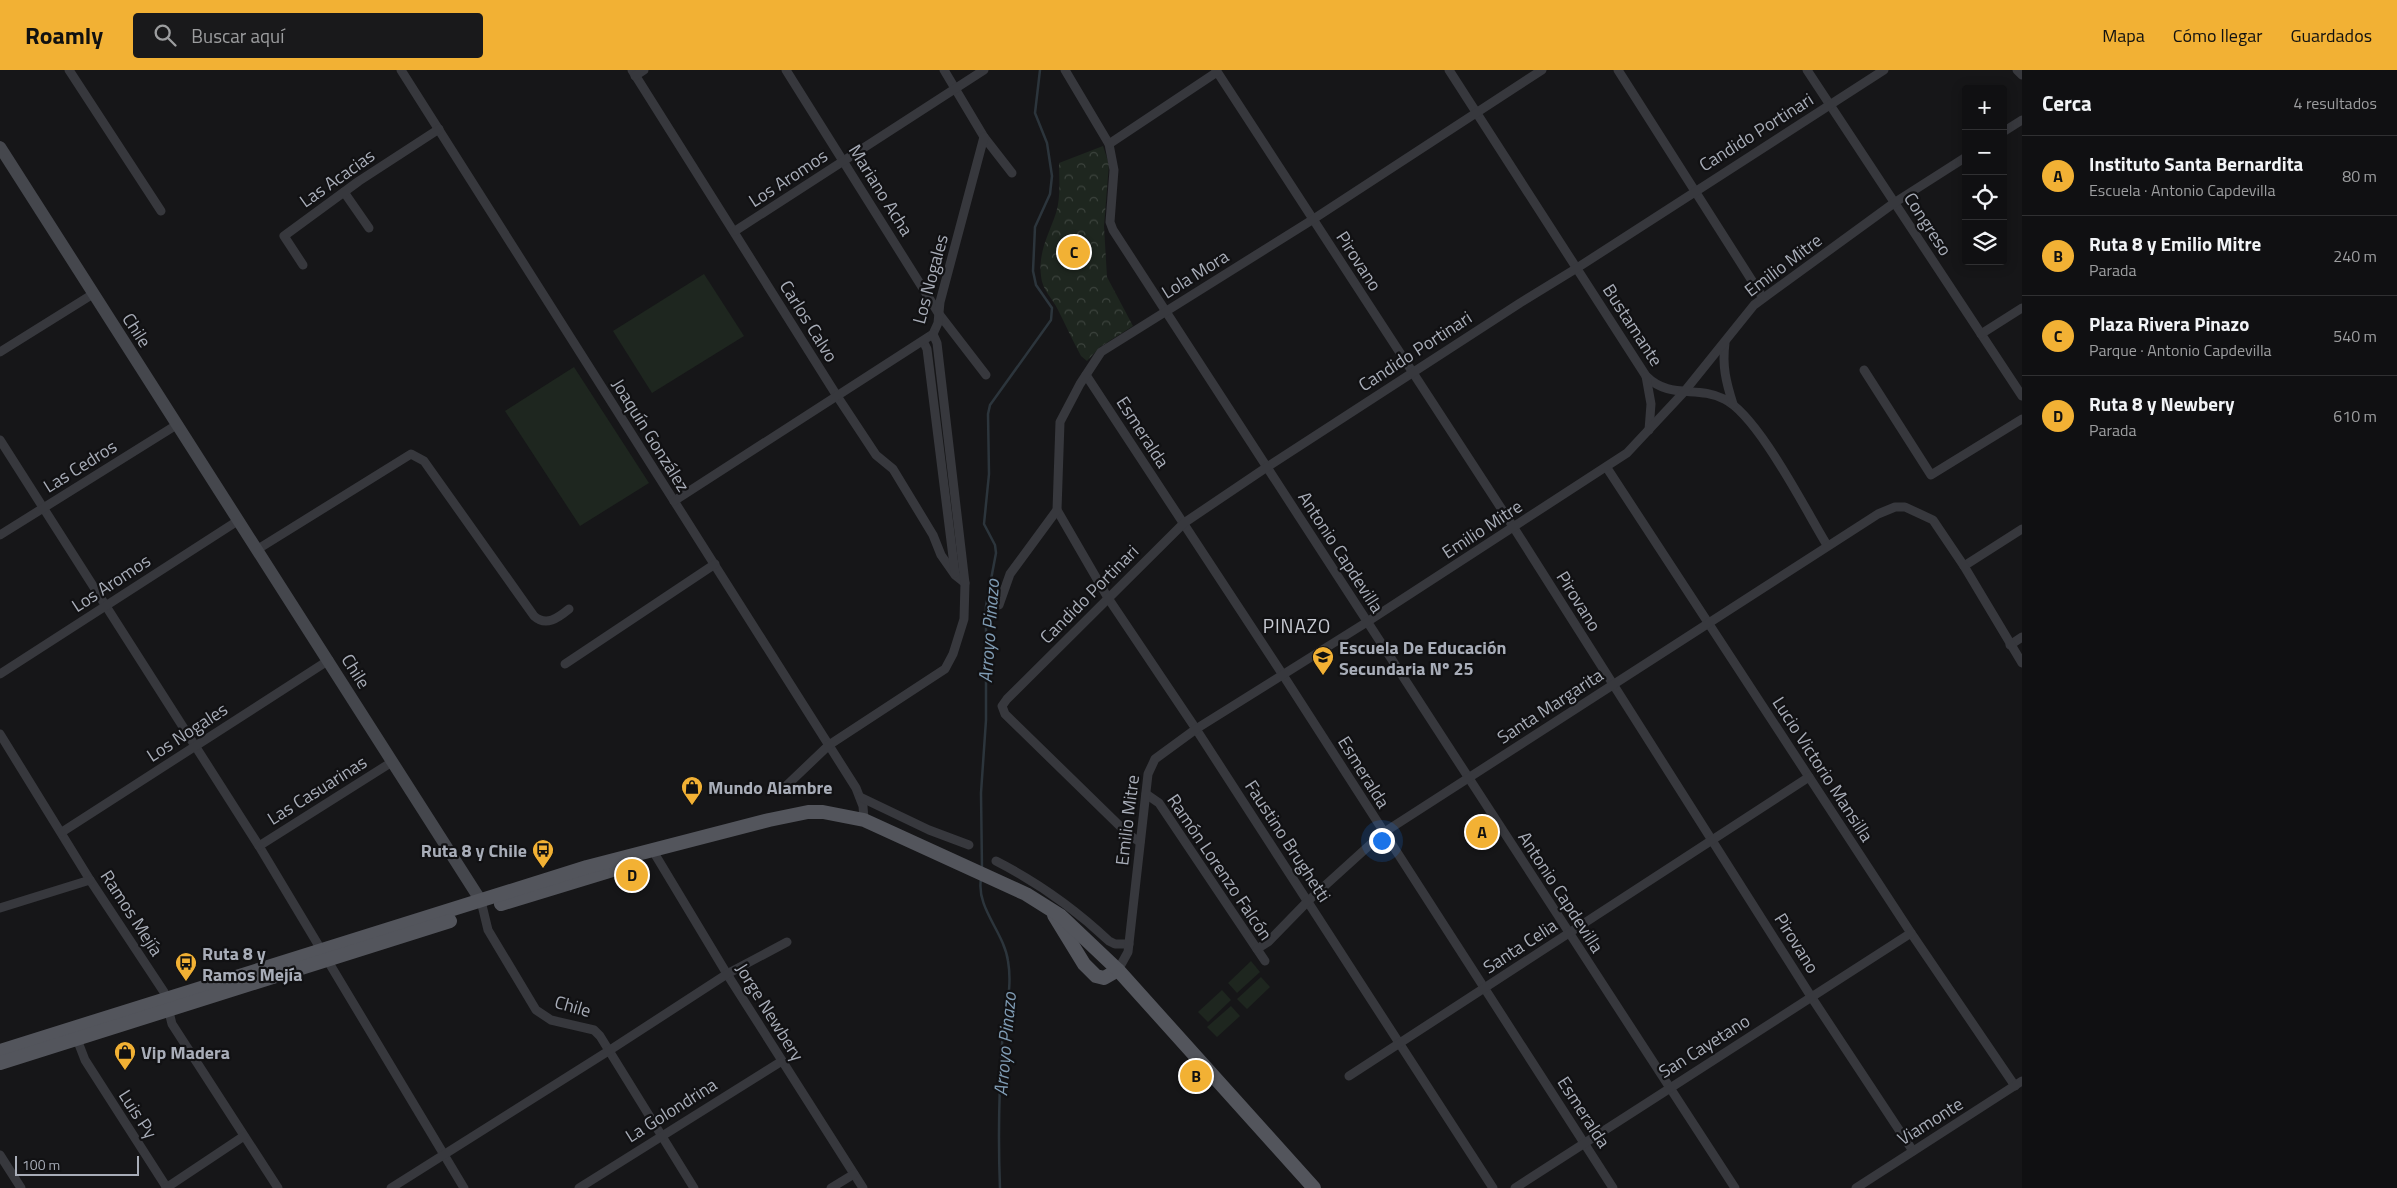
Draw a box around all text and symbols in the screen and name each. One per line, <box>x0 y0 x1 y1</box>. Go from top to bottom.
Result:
search box <box>133 13 483 58</box>
text: Roamly <box>25 17 103 53</box>
icon: search <box>151 21 179 49</box>
text: Buscar aquí <box>191 21 284 50</box>
text: Mapa <box>2102 22 2145 49</box>
text: Cómo llegar <box>2173 22 2262 49</box>
text: Guardados <box>2290 22 2372 49</box>
map controls <box>1962 85 2007 265</box>
button: + <box>1962 85 2007 130</box>
street label: Candido Portinari <box>1694 86 1818 178</box>
text: Cerca <box>2042 87 2092 119</box>
text: 4 resultados <box>2293 91 2377 115</box>
button: − <box>1962 130 2007 175</box>
street label: Mariano Acha <box>842 139 920 241</box>
street label: Las Acacias <box>294 142 380 214</box>
street label: Los Aromos <box>743 142 833 214</box>
text: Instituto Santa Bernardita <box>2089 149 2303 178</box>
text: A <box>2053 164 2063 188</box>
text: 80 m <box>2342 164 2377 188</box>
button: locate <box>1962 175 2007 220</box>
text: Escuela · Antonio Capdevilla <box>2089 178 2275 202</box>
street label: Congreso <box>1897 187 1959 261</box>
button: layers <box>1962 220 2007 265</box>
street label: Pirovano <box>1330 226 1388 296</box>
street label: Emilio Mitre <box>1739 227 1827 303</box>
text: Ruta 8 y Emilio Mitre <box>2089 229 2261 258</box>
street label: Los Nogales <box>905 231 955 327</box>
pin: C <box>1058 233 1090 271</box>
street label: Lola Mora <box>1156 243 1234 305</box>
text: B <box>2053 244 2063 268</box>
text: 240 m <box>2333 244 2377 268</box>
text: Parada <box>2089 258 2136 282</box>
street label: Carlos Calvo <box>773 275 845 367</box>
street label: Bustamante <box>1596 278 1670 372</box>
street label: Candido Portinari <box>1353 304 1477 398</box>
street label: Chile <box>116 307 158 353</box>
text: Plaza Rivera Pinazo <box>2089 309 2249 338</box>
text: C <box>2054 324 2062 348</box>
text: 540 m <box>2333 324 2377 348</box>
text: Parque · Antonio Capdevilla <box>2089 338 2272 362</box>
street label: Joaquín González <box>605 373 697 497</box>
text: Ruta 8 y Newbery <box>2089 389 2235 418</box>
street label: Esmeralda <box>1110 391 1176 473</box>
text: D <box>2053 404 2063 428</box>
text: 610 m <box>2333 404 2377 428</box>
text: Parada <box>2089 418 2136 442</box>
street label: Las Cedros <box>38 433 122 499</box>
street label: Antonio Capdevilla <box>1292 486 1390 618</box>
street label: Emilio Mitre <box>1436 493 1528 565</box>
street label: Candido Portinari <box>1033 538 1145 650</box>
street label: Los Aromos <box>66 547 156 619</box>
street label: Pirovano <box>1550 566 1608 636</box>
water label: Arroyo Pinazo <box>970 578 1006 684</box>
district label: PINAZO <box>1263 611 1331 640</box>
place label: Escuela De Educación Secundaria Nº 25 <box>1339 634 1506 682</box>
school or university icon: Escuela De Educación Secundaria Nº 25 <box>1311 645 1335 676</box>
street label: Chile <box>335 648 377 694</box>
street label: Santa Margarita <box>1492 662 1608 750</box>
street label: Lucio Victorio Mansilla <box>1766 691 1880 847</box>
street label: Los Nogales <box>141 696 233 768</box>
street label: Esmeralda <box>1331 731 1397 813</box>
street label: Las Casuarinas <box>262 749 372 831</box>
street label: Emilio Mitre <box>1108 773 1146 867</box>
place label: Mundo Alambre <box>708 774 832 801</box>
shop icon: Mundo Alambre <box>680 775 704 806</box>
street label: Faustino Brughetti <box>1238 775 1338 907</box>
street label: Ramón Lorenzo Falcón <box>1161 788 1279 946</box>
pin: A <box>1466 813 1498 851</box>
street label: Antonio Capdevilla <box>1512 826 1610 958</box>
your location <box>1369 828 1395 854</box>
place label: Ruta 8 y Chile <box>421 837 527 864</box>
bus stop icon: Ruta 8 y Chile <box>531 838 555 869</box>
pin: D <box>616 856 648 894</box>
street label: Ramos Mejía <box>94 865 170 961</box>
street label: Pirovano <box>1768 908 1826 978</box>
street label: Santa Celia <box>1478 912 1562 980</box>
place label: Ruta 8 y Ramos Mejía <box>202 940 302 988</box>
bus stop icon: Ruta 8 y Ramos Mejía <box>174 951 198 982</box>
street label: Jorge Newbery <box>729 958 811 1067</box>
street label: Chile <box>552 988 594 1024</box>
water label: Arroyo Pinazo <box>985 990 1023 1097</box>
street label: San Cayetano <box>1653 1007 1755 1085</box>
place label: Vip Madera <box>141 1039 230 1066</box>
shop icon: Vip Madera <box>113 1040 137 1071</box>
pin: B <box>1180 1057 1212 1095</box>
street label: La Golondrina <box>620 1071 722 1149</box>
street label: Esmeralda <box>1551 1071 1617 1153</box>
street label: Luis Py <box>112 1084 164 1144</box>
street label: Viamonte <box>1892 1090 1968 1152</box>
scale bar <box>15 1153 139 1176</box>
text: 100 m <box>22 1154 60 1175</box>

